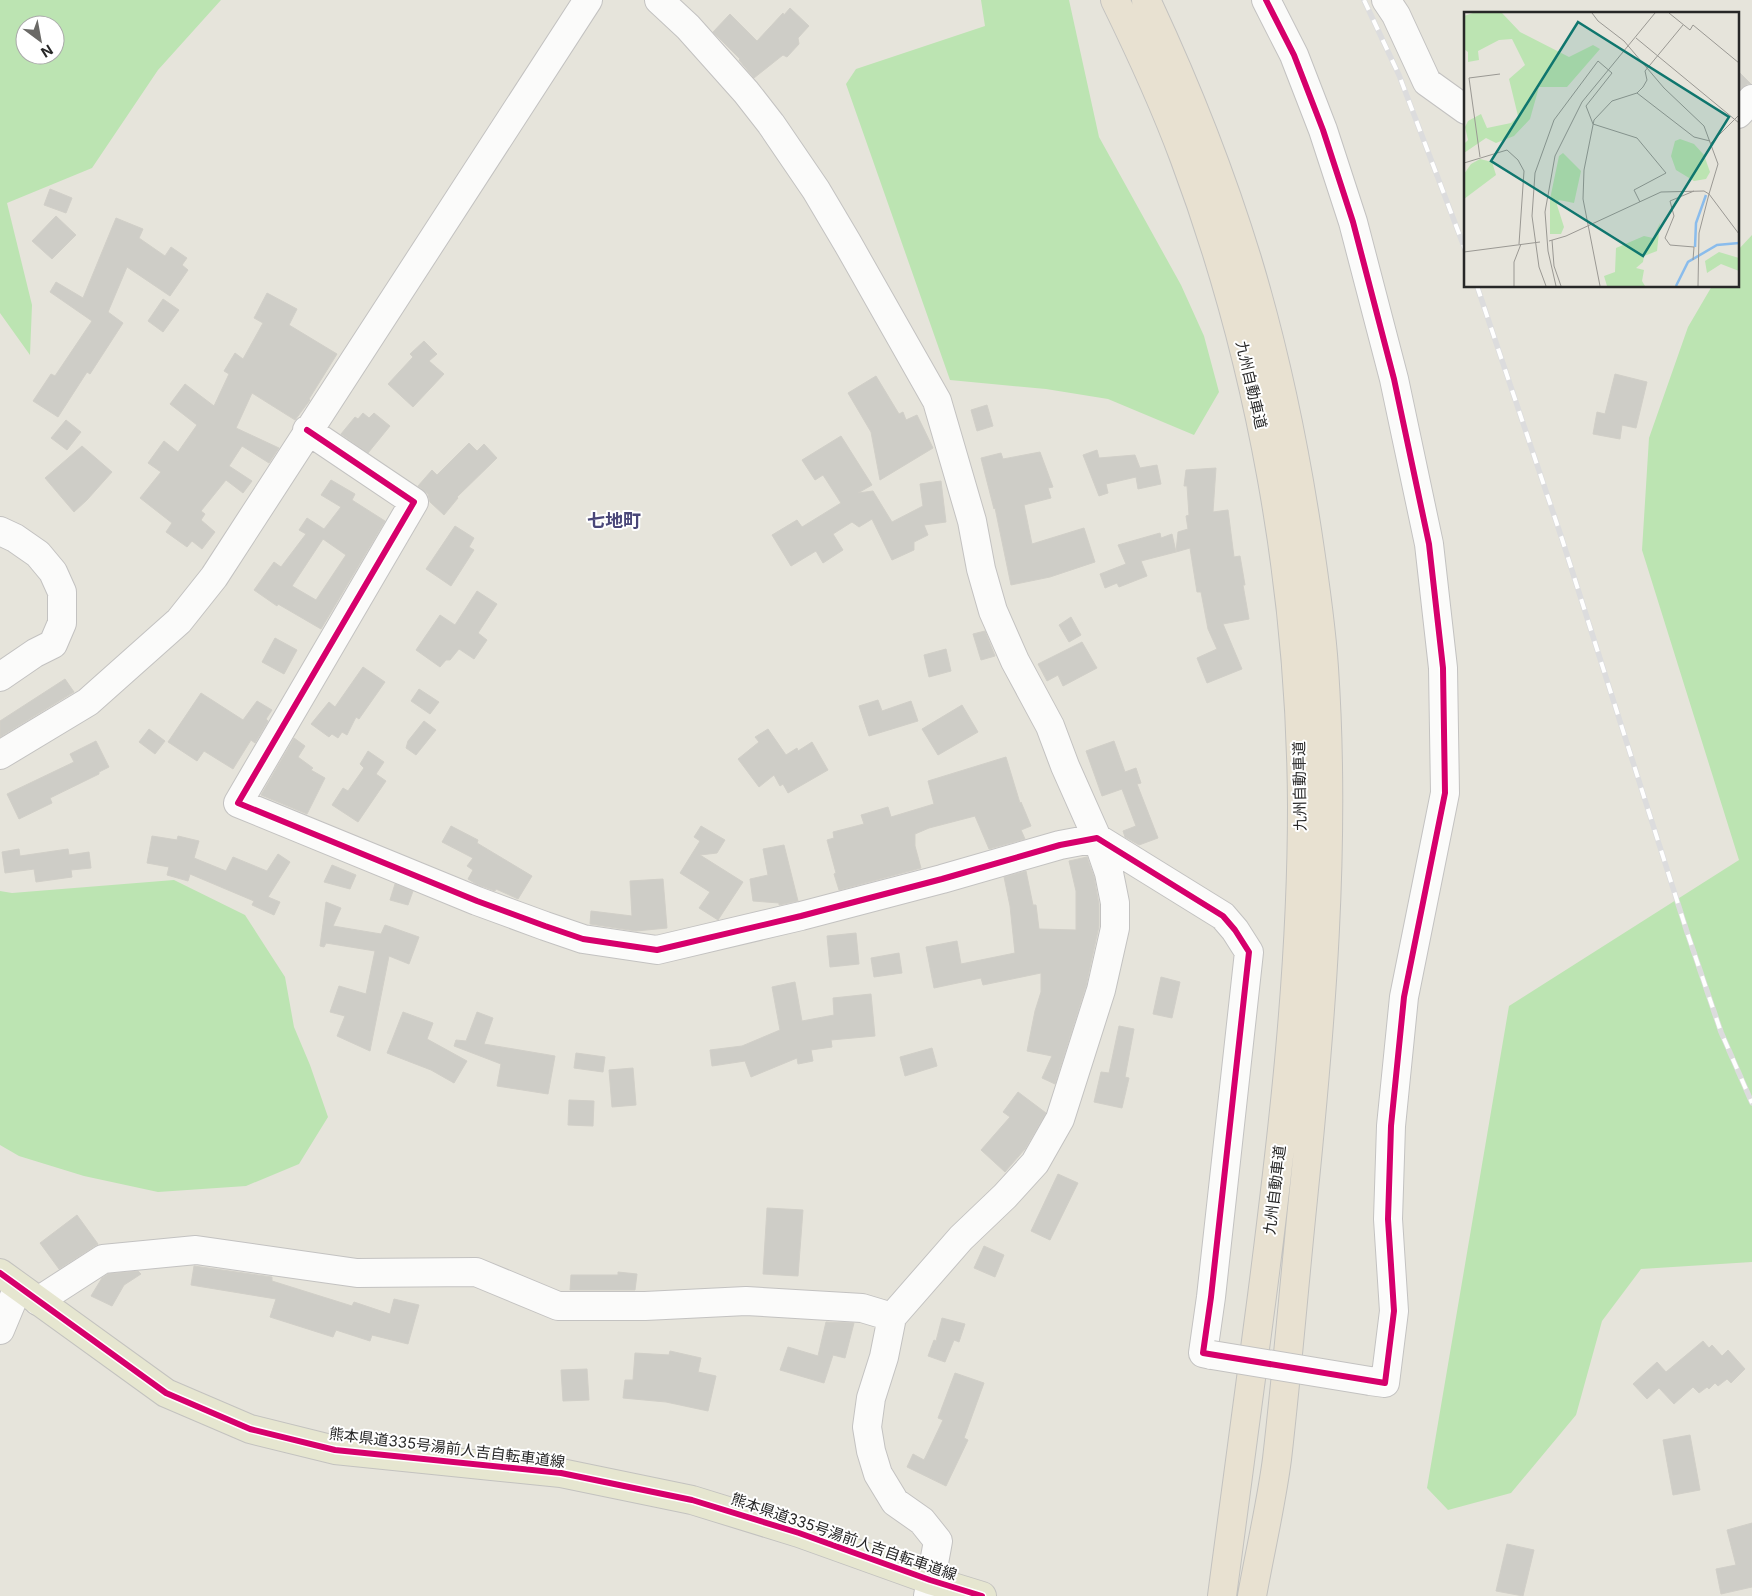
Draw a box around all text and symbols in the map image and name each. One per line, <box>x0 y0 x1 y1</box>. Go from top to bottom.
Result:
inset map <box>1464 12 1740 288</box>
north arrow <box>15 15 65 65</box>
text: N <box>38 41 56 61</box>
street label: 九州自動車道 <box>1232 339 1271 431</box>
district label: 七地町 <box>587 510 641 531</box>
street label: 九州自動車道 <box>1289 741 1310 831</box>
street label: 九州自動車道 <box>1260 1144 1289 1236</box>
street label: 熊本県道335号湯前人吉自転車道線 <box>328 1424 566 1471</box>
street label: 熊本県道335号湯前人吉自転車道線 <box>729 1489 960 1584</box>

